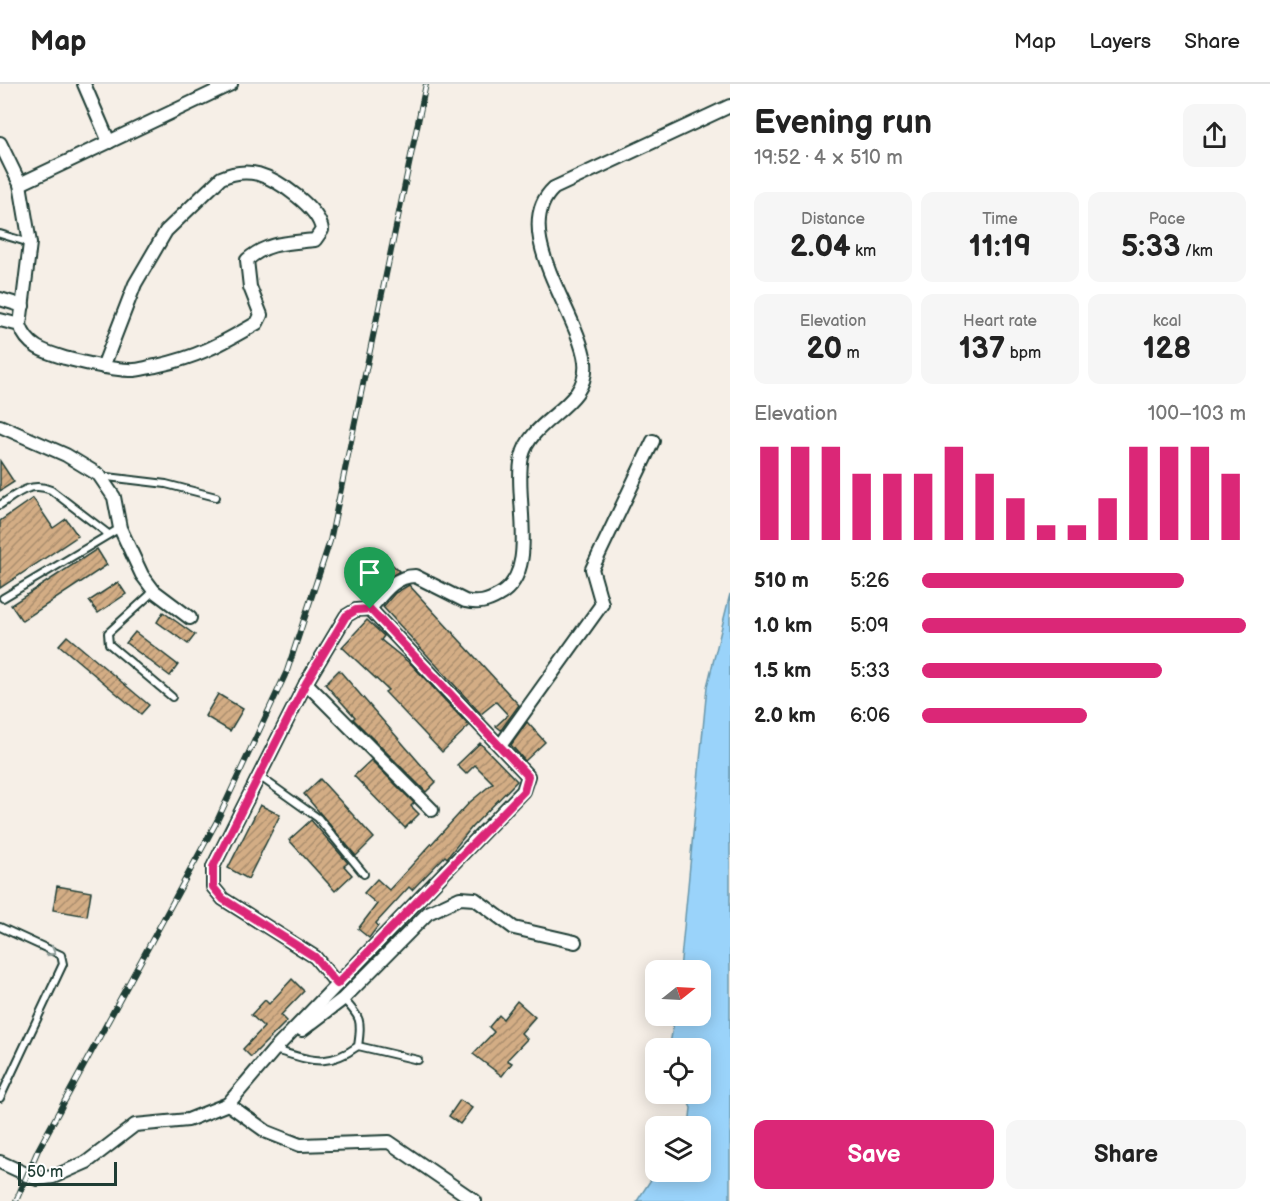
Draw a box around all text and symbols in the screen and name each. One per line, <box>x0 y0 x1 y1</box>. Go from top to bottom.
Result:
text: Map <box>30 25 86 58</box>
text: Map <box>1014 29 1056 54</box>
text: Layers <box>1089 29 1151 54</box>
text: Share <box>1184 29 1240 54</box>
text: Evening run <box>754 103 932 143</box>
button: share <box>1183 104 1246 167</box>
text: 19:52 · 4 × 510 m <box>754 146 903 170</box>
text: Distance <box>801 210 865 229</box>
text: Time <box>982 210 1018 229</box>
text: Pace <box>1149 210 1185 229</box>
text: 2.04 <box>790 229 851 265</box>
text: 11:19 <box>969 229 1031 265</box>
text: 5:33 <box>1121 229 1180 265</box>
text: km <box>851 242 876 261</box>
text: /km <box>1180 242 1213 261</box>
text: Elevation <box>800 312 866 331</box>
text: Heart rate <box>963 312 1037 331</box>
text: kcal <box>1153 312 1181 331</box>
text: 20 <box>806 331 842 367</box>
text: 137 <box>959 331 1005 367</box>
text: 128 <box>1143 331 1191 367</box>
text: m <box>842 344 860 363</box>
text: bpm <box>1005 344 1041 363</box>
text: Elevation <box>754 402 837 426</box>
text: 100–103 m <box>1148 402 1246 426</box>
pin <box>344 547 395 609</box>
icon: arrive <box>353 556 386 589</box>
text: 510 m <box>754 569 809 593</box>
text: 5:26 <box>850 569 890 593</box>
text: 1.0 km <box>754 614 812 638</box>
text: 5:09 <box>850 614 889 638</box>
text: 1.5 km <box>754 659 811 683</box>
text: 5:33 <box>850 659 890 683</box>
text: 2.0 km <box>754 704 816 728</box>
text: 6:06 <box>850 704 890 728</box>
one-way arrow <box>46 945 57 956</box>
north arrow <box>645 960 711 1026</box>
map controls <box>645 960 711 1182</box>
button: locate <box>645 1038 711 1104</box>
button: layers <box>645 1116 711 1182</box>
button: Save <box>754 1120 994 1189</box>
button: Share <box>1006 1120 1246 1189</box>
scale bar <box>18 1159 117 1186</box>
text: 50 m <box>27 1163 63 1182</box>

